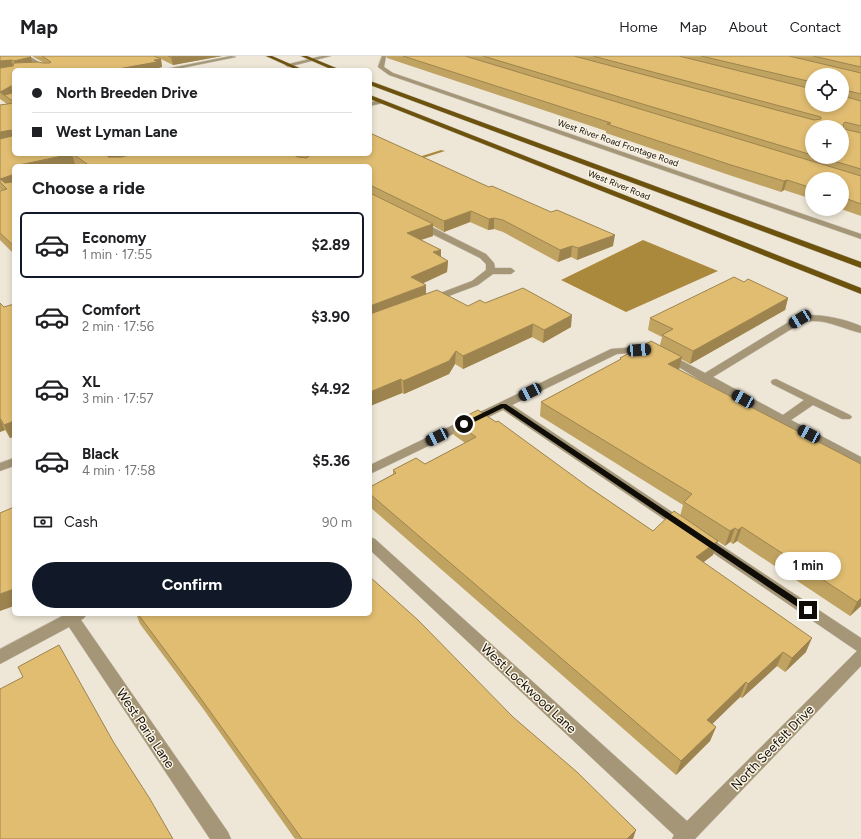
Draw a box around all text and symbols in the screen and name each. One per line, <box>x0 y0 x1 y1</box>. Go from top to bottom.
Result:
text: Map <box>20 16 58 39</box>
text: Home <box>619 19 658 36</box>
text: Map <box>680 19 707 36</box>
text: About <box>729 19 768 36</box>
text: Contact <box>790 19 841 36</box>
map controls <box>805 68 849 216</box>
button: locate <box>805 68 849 112</box>
text: North Breeden Drive <box>56 84 197 102</box>
street label: West River Road Frontage Road <box>556 117 680 169</box>
button: + <box>805 120 849 164</box>
text: West Lyman Lane <box>56 123 178 141</box>
street label: West River Road <box>586 167 652 202</box>
button: − <box>805 172 849 216</box>
text: Choose a ride <box>32 177 145 199</box>
icon: car <box>34 227 70 263</box>
text: Economy <box>82 229 147 247</box>
text: $2.89 <box>311 236 350 254</box>
text: 1 min · 17:55 <box>82 247 152 262</box>
icon: car <box>34 299 70 335</box>
text: Comfort <box>82 301 141 319</box>
text: $3.90 <box>311 308 350 326</box>
car <box>787 308 813 330</box>
text: 2 min · 17:56 <box>82 319 154 334</box>
car <box>627 343 651 357</box>
icon: car <box>34 371 70 407</box>
text: XL <box>82 373 100 391</box>
text: $4.92 <box>311 380 350 398</box>
car <box>517 381 543 403</box>
car <box>730 388 756 410</box>
text: 3 min · 17:57 <box>82 391 153 406</box>
route start <box>455 415 473 433</box>
car <box>796 423 822 445</box>
car <box>424 426 450 448</box>
icon: car <box>34 443 70 479</box>
text: Black <box>82 445 119 463</box>
text: $5.36 <box>312 452 350 470</box>
text: 4 min · 17:58 <box>82 463 155 478</box>
icon: cash <box>32 511 54 533</box>
text: Cash <box>64 513 98 531</box>
text: 90 m <box>322 515 352 530</box>
callout: 1 min <box>775 552 841 580</box>
text: 1 min <box>793 558 823 573</box>
button: Confirm <box>32 562 352 608</box>
route end <box>799 601 817 619</box>
street label: West Lockwood Lane <box>478 640 579 736</box>
street label: West Paria Lane <box>114 686 178 771</box>
street label: North Seefelt Drive <box>728 702 817 793</box>

